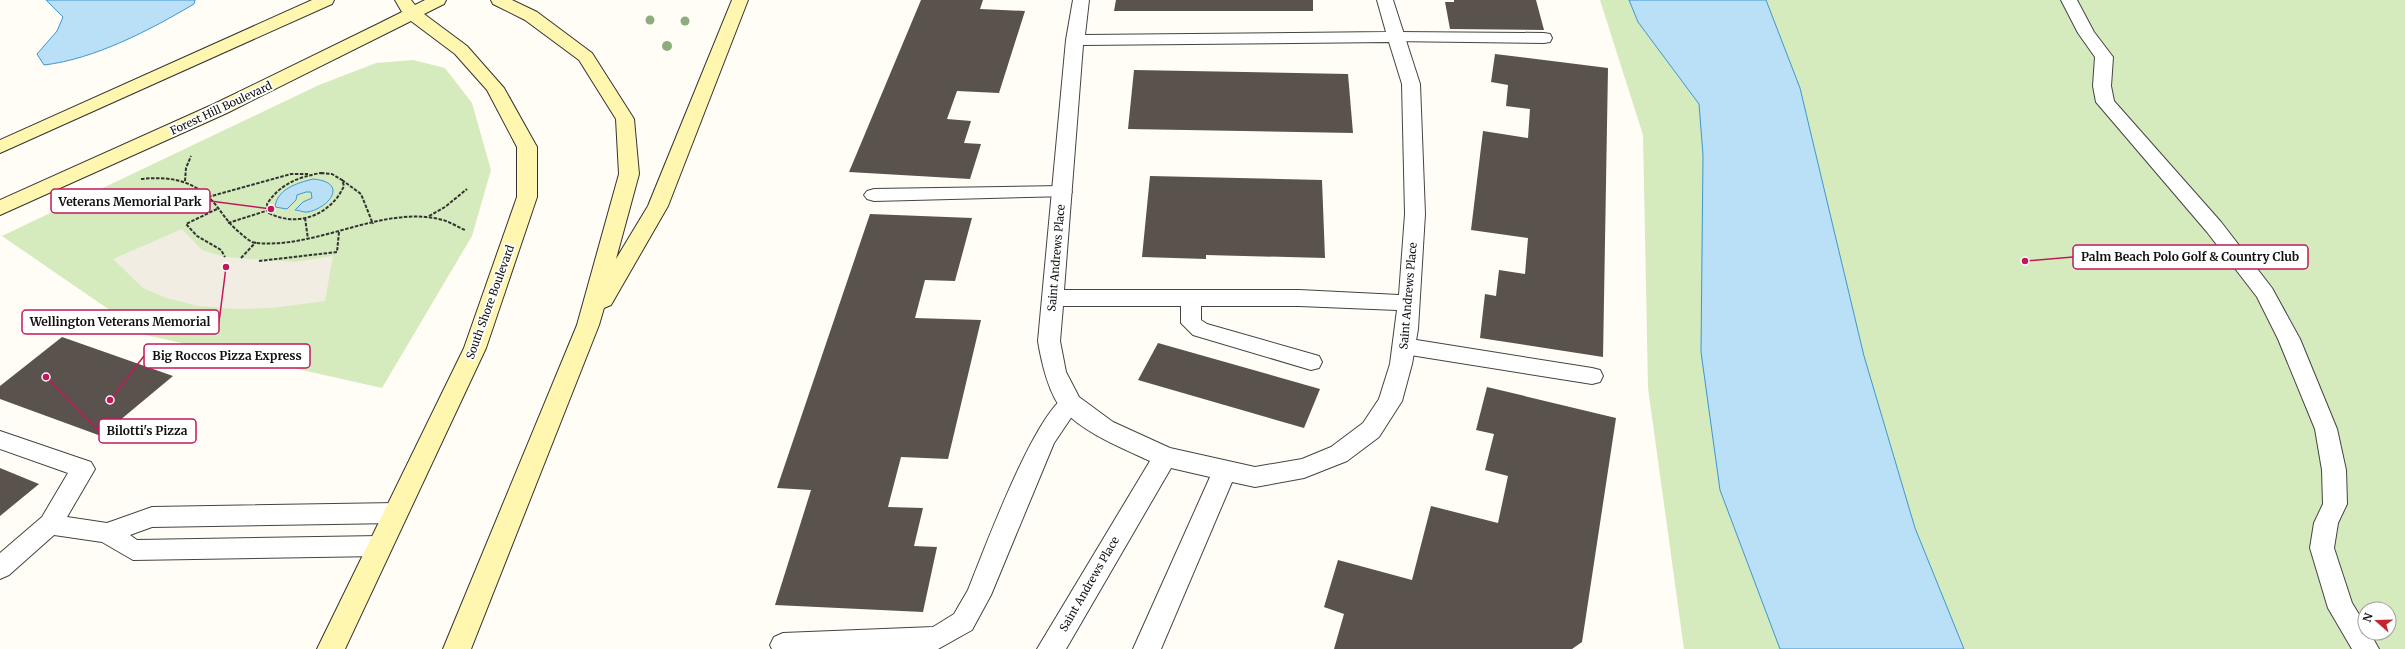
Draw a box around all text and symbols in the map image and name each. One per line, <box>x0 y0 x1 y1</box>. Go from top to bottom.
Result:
street label: Forest Hill Boulevard <box>168 78 274 138</box>
callout: Veterans Memorial Park <box>51 189 210 213</box>
text: Veterans Memorial Park <box>58 194 202 209</box>
street label: Saint Andrews Place <box>1044 204 1068 312</box>
street label: Saint Andrews Place <box>1396 242 1420 350</box>
street label: South Shore Boulevard <box>463 243 517 361</box>
callout: Palm Beach Polo Golf & Country Club <box>2073 245 2308 269</box>
text: Palm Beach Polo Golf & Country Club <box>2081 249 2299 264</box>
callout: Wellington Veterans Memorial <box>22 310 219 334</box>
text: Wellington Veterans Memorial <box>29 314 210 329</box>
callout: Big Roccos Pizza Express <box>144 344 310 368</box>
text: Big Roccos Pizza Express <box>152 348 302 363</box>
callout: Bilotti's Pizza <box>99 419 196 443</box>
text: Bilotti's Pizza <box>107 423 188 438</box>
street label: Saint Andrews Place <box>1056 534 1122 634</box>
north arrow <box>2357 601 2397 641</box>
text: N <box>2360 611 2376 624</box>

